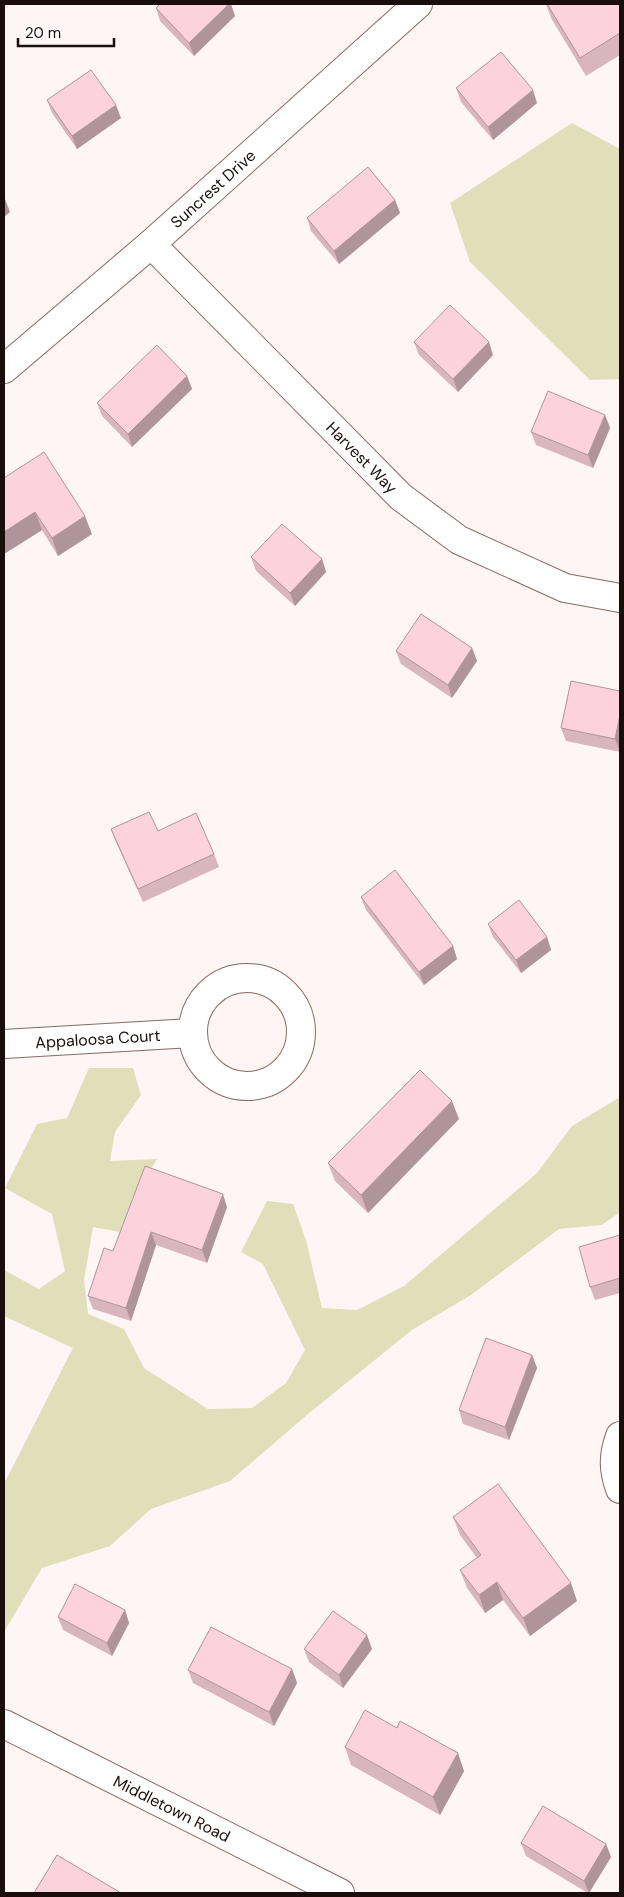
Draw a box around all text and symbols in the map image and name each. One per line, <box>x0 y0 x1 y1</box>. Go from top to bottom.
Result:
scale bar <box>18 15 114 47</box>
text: 20 m <box>25 23 61 43</box>
street label: Suncrest Drive <box>166 145 260 233</box>
street label: Harvest Way <box>321 417 402 498</box>
street label: Appaloosa Court <box>35 1025 161 1053</box>
street label: Middletown Road <box>110 1771 234 1847</box>

